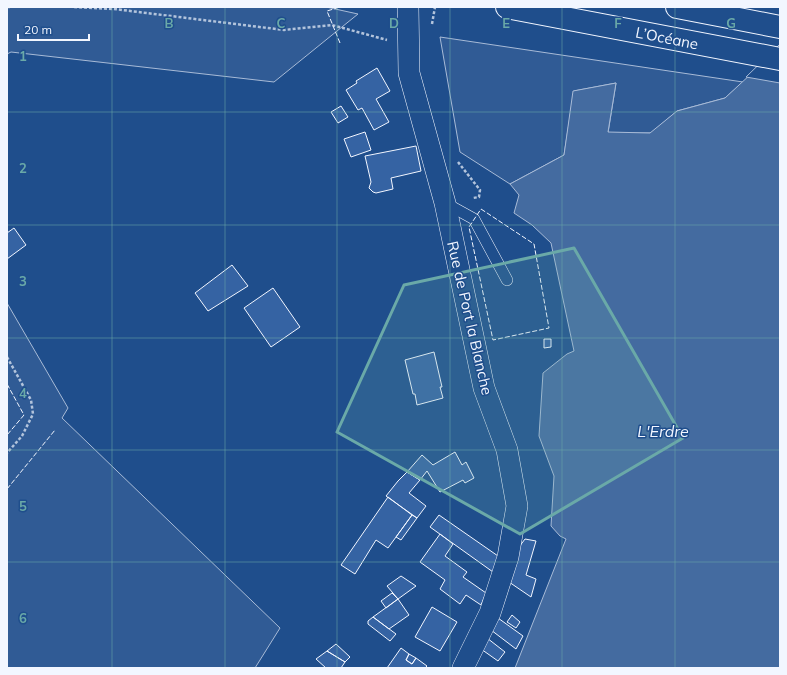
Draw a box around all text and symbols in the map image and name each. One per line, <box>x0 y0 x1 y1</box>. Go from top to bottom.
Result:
text: B <box>165 15 174 31</box>
text: C <box>277 15 286 31</box>
text: D <box>389 15 399 31</box>
text: E <box>502 15 510 31</box>
text: F <box>614 15 622 31</box>
text: G <box>726 15 736 31</box>
scale bar <box>18 16 89 42</box>
text: 20 m <box>24 22 52 37</box>
street label: L’Océane <box>634 23 700 53</box>
text: 1 <box>19 48 27 64</box>
text: 2 <box>19 160 27 176</box>
street label: Rue de Port la Blanche <box>443 239 497 397</box>
text: 3 <box>19 273 27 289</box>
text: 4 <box>19 385 27 401</box>
water label: L'Erdre <box>637 421 689 441</box>
text: 5 <box>19 498 27 514</box>
text: 6 <box>19 610 27 626</box>

